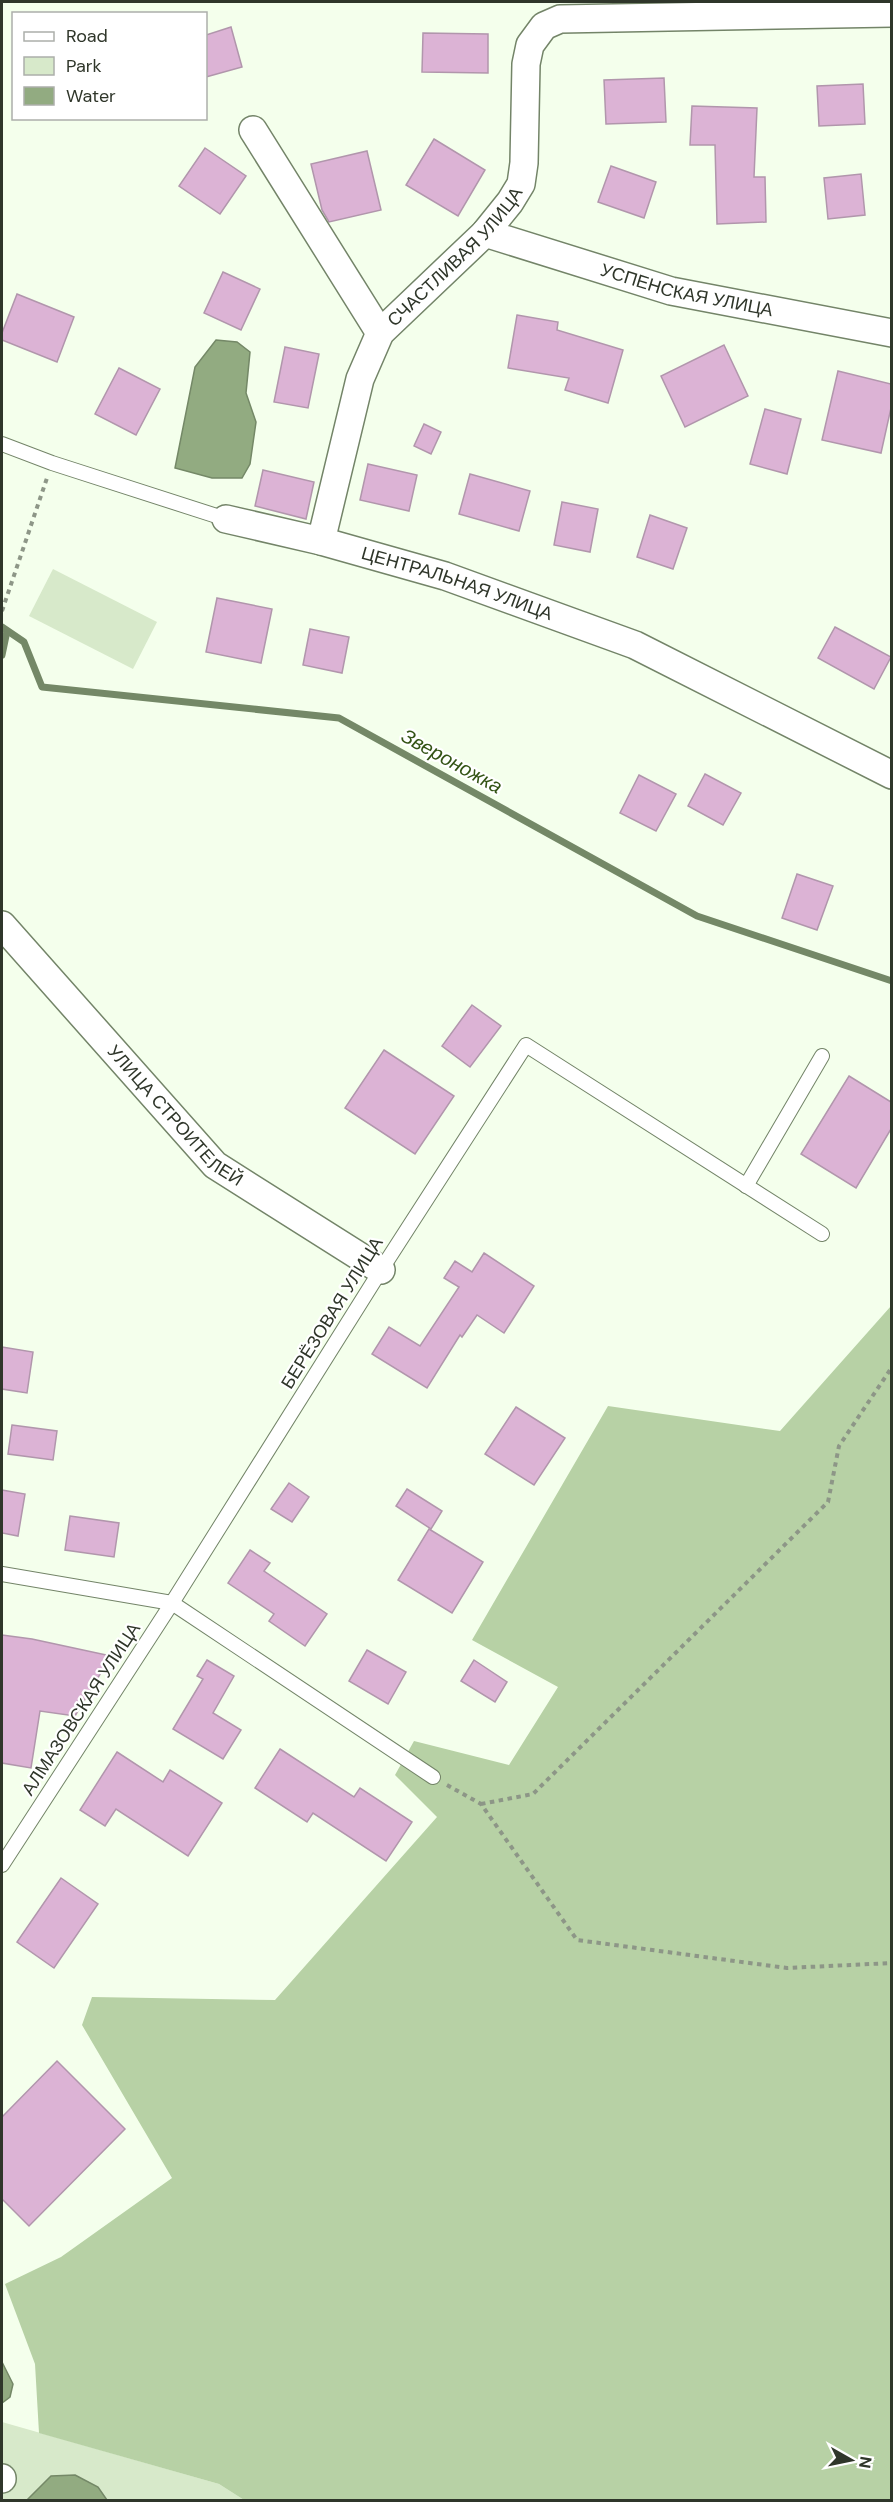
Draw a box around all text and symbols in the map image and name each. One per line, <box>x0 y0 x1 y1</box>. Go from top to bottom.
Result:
legend <box>12 12 207 120</box>
text: Road <box>66 24 108 48</box>
text: Park <box>66 54 102 78</box>
text: Water <box>66 84 116 108</box>
street label: СЧАСТЛИВАЯ УЛИЦА <box>382 183 528 332</box>
street label: УСПЕНСКАЯ УЛИЦА <box>598 258 775 322</box>
street label: ЦЕНТРАЛЬНАЯ УЛИЦА <box>359 541 556 626</box>
water label: Звероножка <box>397 723 507 799</box>
street label: УЛИЦА СТРОИТЕЛЕЙ <box>102 1040 247 1192</box>
street label: БЕРЁЗОВАЯ УЛИЦА <box>276 1233 388 1393</box>
street label: АЛМАЗОВСКАЯ УЛИЦА <box>16 1618 146 1800</box>
north arrow <box>821 2430 881 2490</box>
text: N <box>854 2455 877 2470</box>

